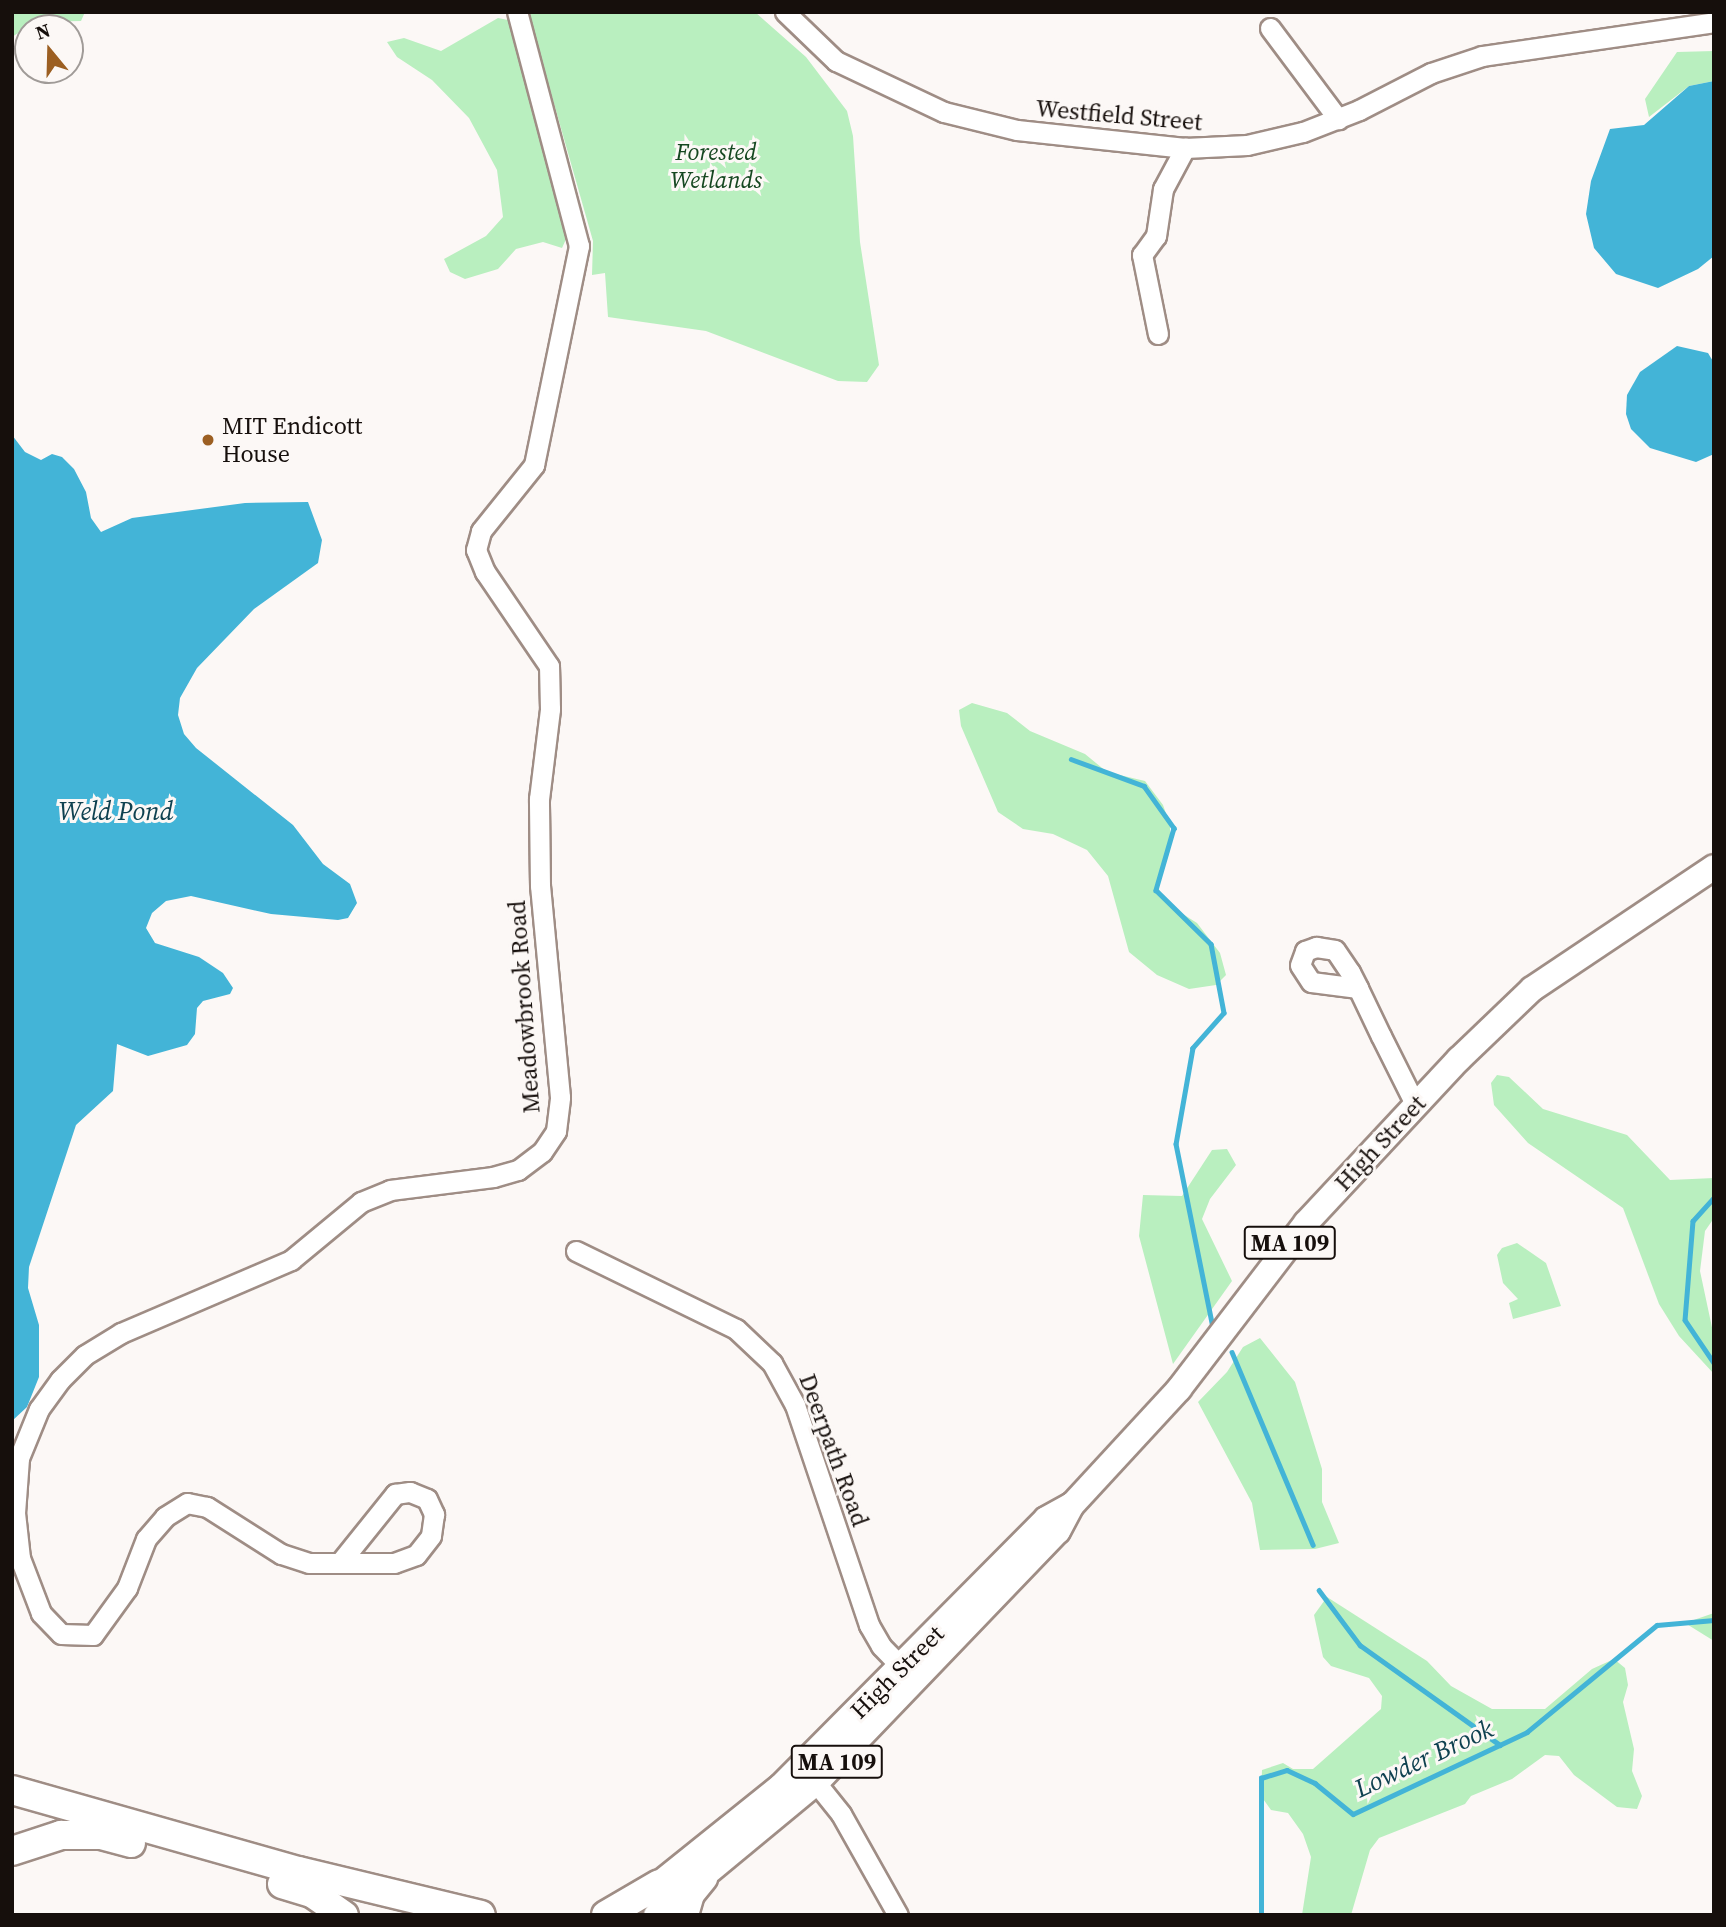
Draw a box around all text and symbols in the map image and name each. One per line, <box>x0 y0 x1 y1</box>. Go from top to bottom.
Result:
north arrow <box>14 14 84 84</box>
text: N <box>32 16 54 46</box>
street label: Westfield Street <box>1035 93 1203 137</box>
park label: Forested Wetlands <box>670 138 762 194</box>
place label: MIT Endicott House <box>222 412 363 468</box>
marker: MIT Endicott House <box>200 432 216 448</box>
water label: Weld Pond <box>59 796 173 828</box>
street label: Meadowbrook Road <box>502 900 546 1114</box>
street label: High Street <box>1328 1089 1432 1197</box>
road number: MA 109 <box>1243 1224 1337 1262</box>
street label: Deerpath Road <box>793 1370 875 1530</box>
street label: High Street <box>844 1619 950 1725</box>
water label: Lowder Brook <box>1350 1713 1498 1805</box>
road number: MA 109 <box>790 1742 884 1782</box>

